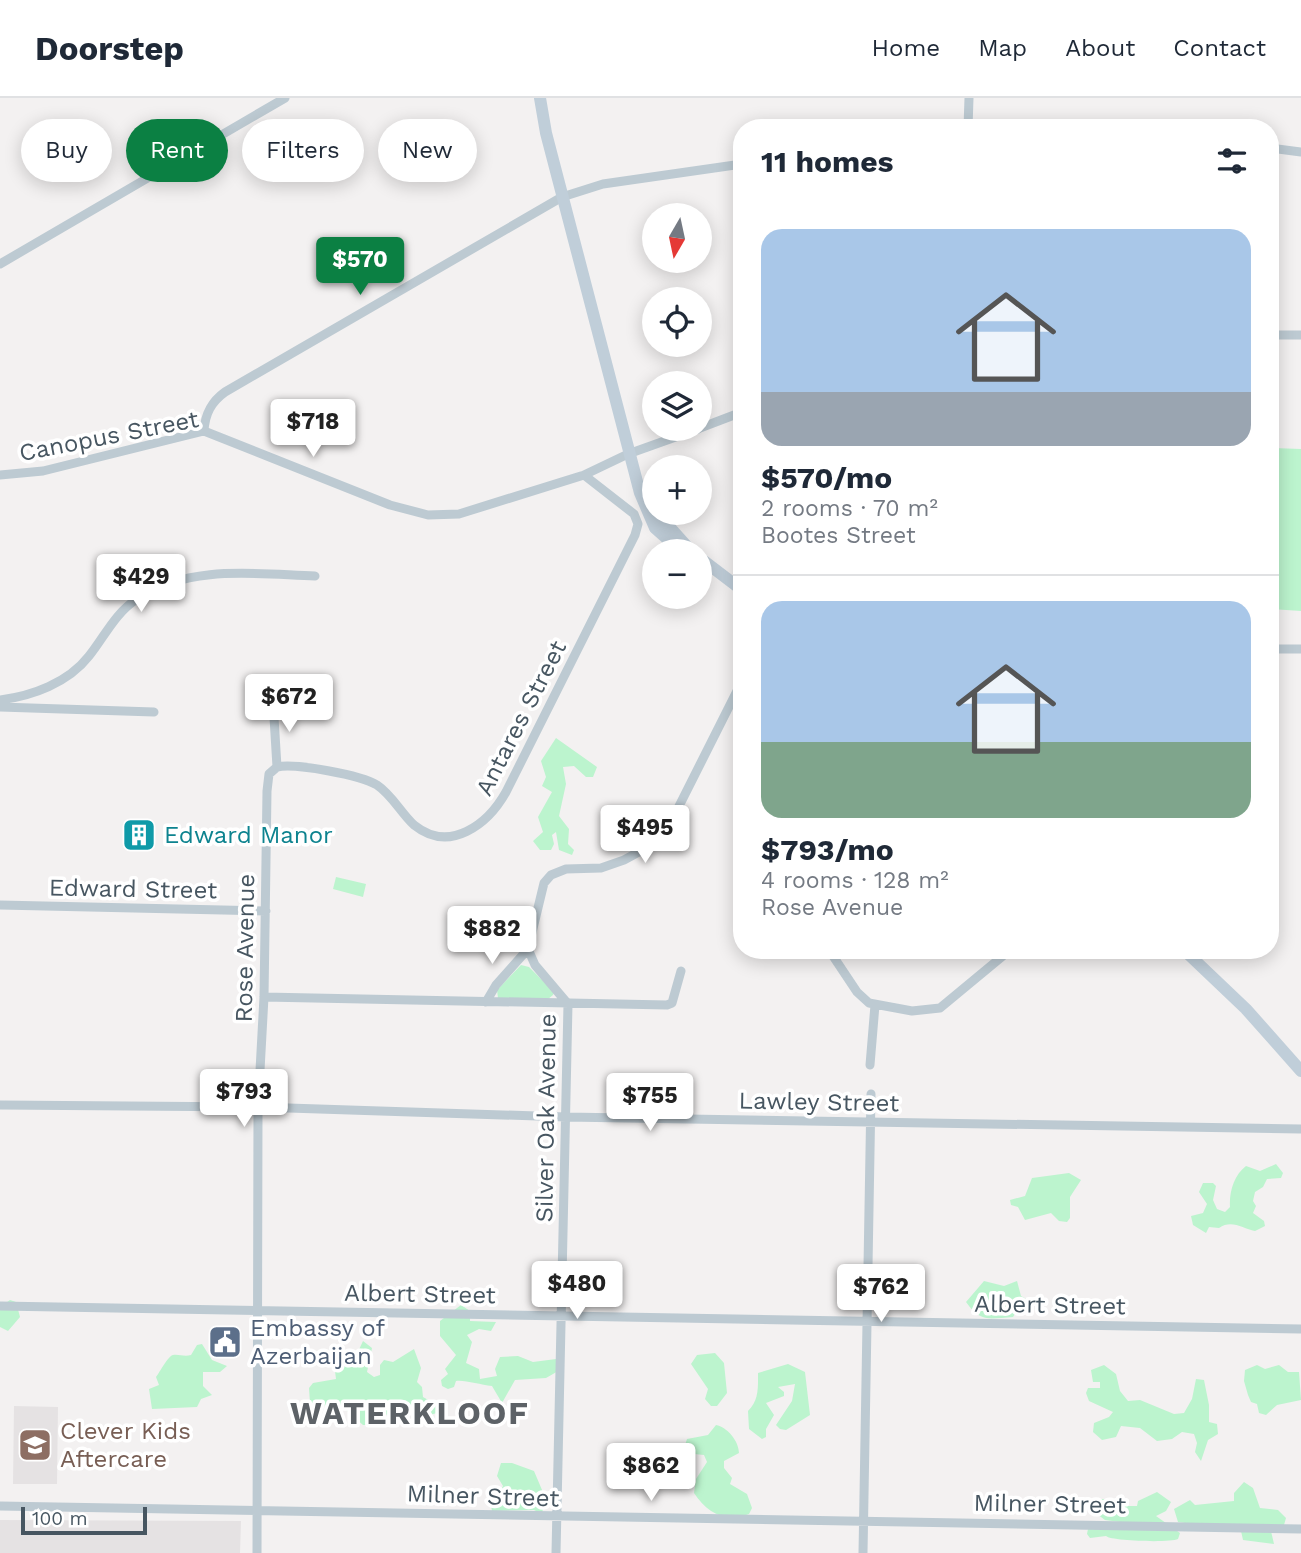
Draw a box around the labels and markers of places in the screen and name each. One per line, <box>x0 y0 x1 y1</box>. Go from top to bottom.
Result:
pin: $570 <box>319 238 401 297</box>
pin: $718 <box>272 400 354 459</box>
pin: $429 <box>100 554 182 614</box>
pin: $672 <box>248 674 330 734</box>
pin: $495 <box>604 806 686 865</box>
building icon: Edward Manor <box>120 816 158 854</box>
place label: Edward Manor <box>164 821 333 849</box>
pin: $882 <box>451 906 533 966</box>
pin: $793 <box>203 1070 285 1129</box>
pin: $755 <box>609 1074 691 1133</box>
pin: $480 <box>536 1262 618 1321</box>
pin: $762 <box>840 1264 922 1324</box>
place label: Embassy of Azerbaijan <box>250 1314 386 1370</box>
public building icon: Embassy of Azerbaijan <box>206 1323 244 1361</box>
place label: Clever Kids Aftercare <box>60 1417 191 1473</box>
school or university icon: Clever Kids Aftercare <box>16 1426 54 1464</box>
pin: $862 <box>610 1444 692 1503</box>

